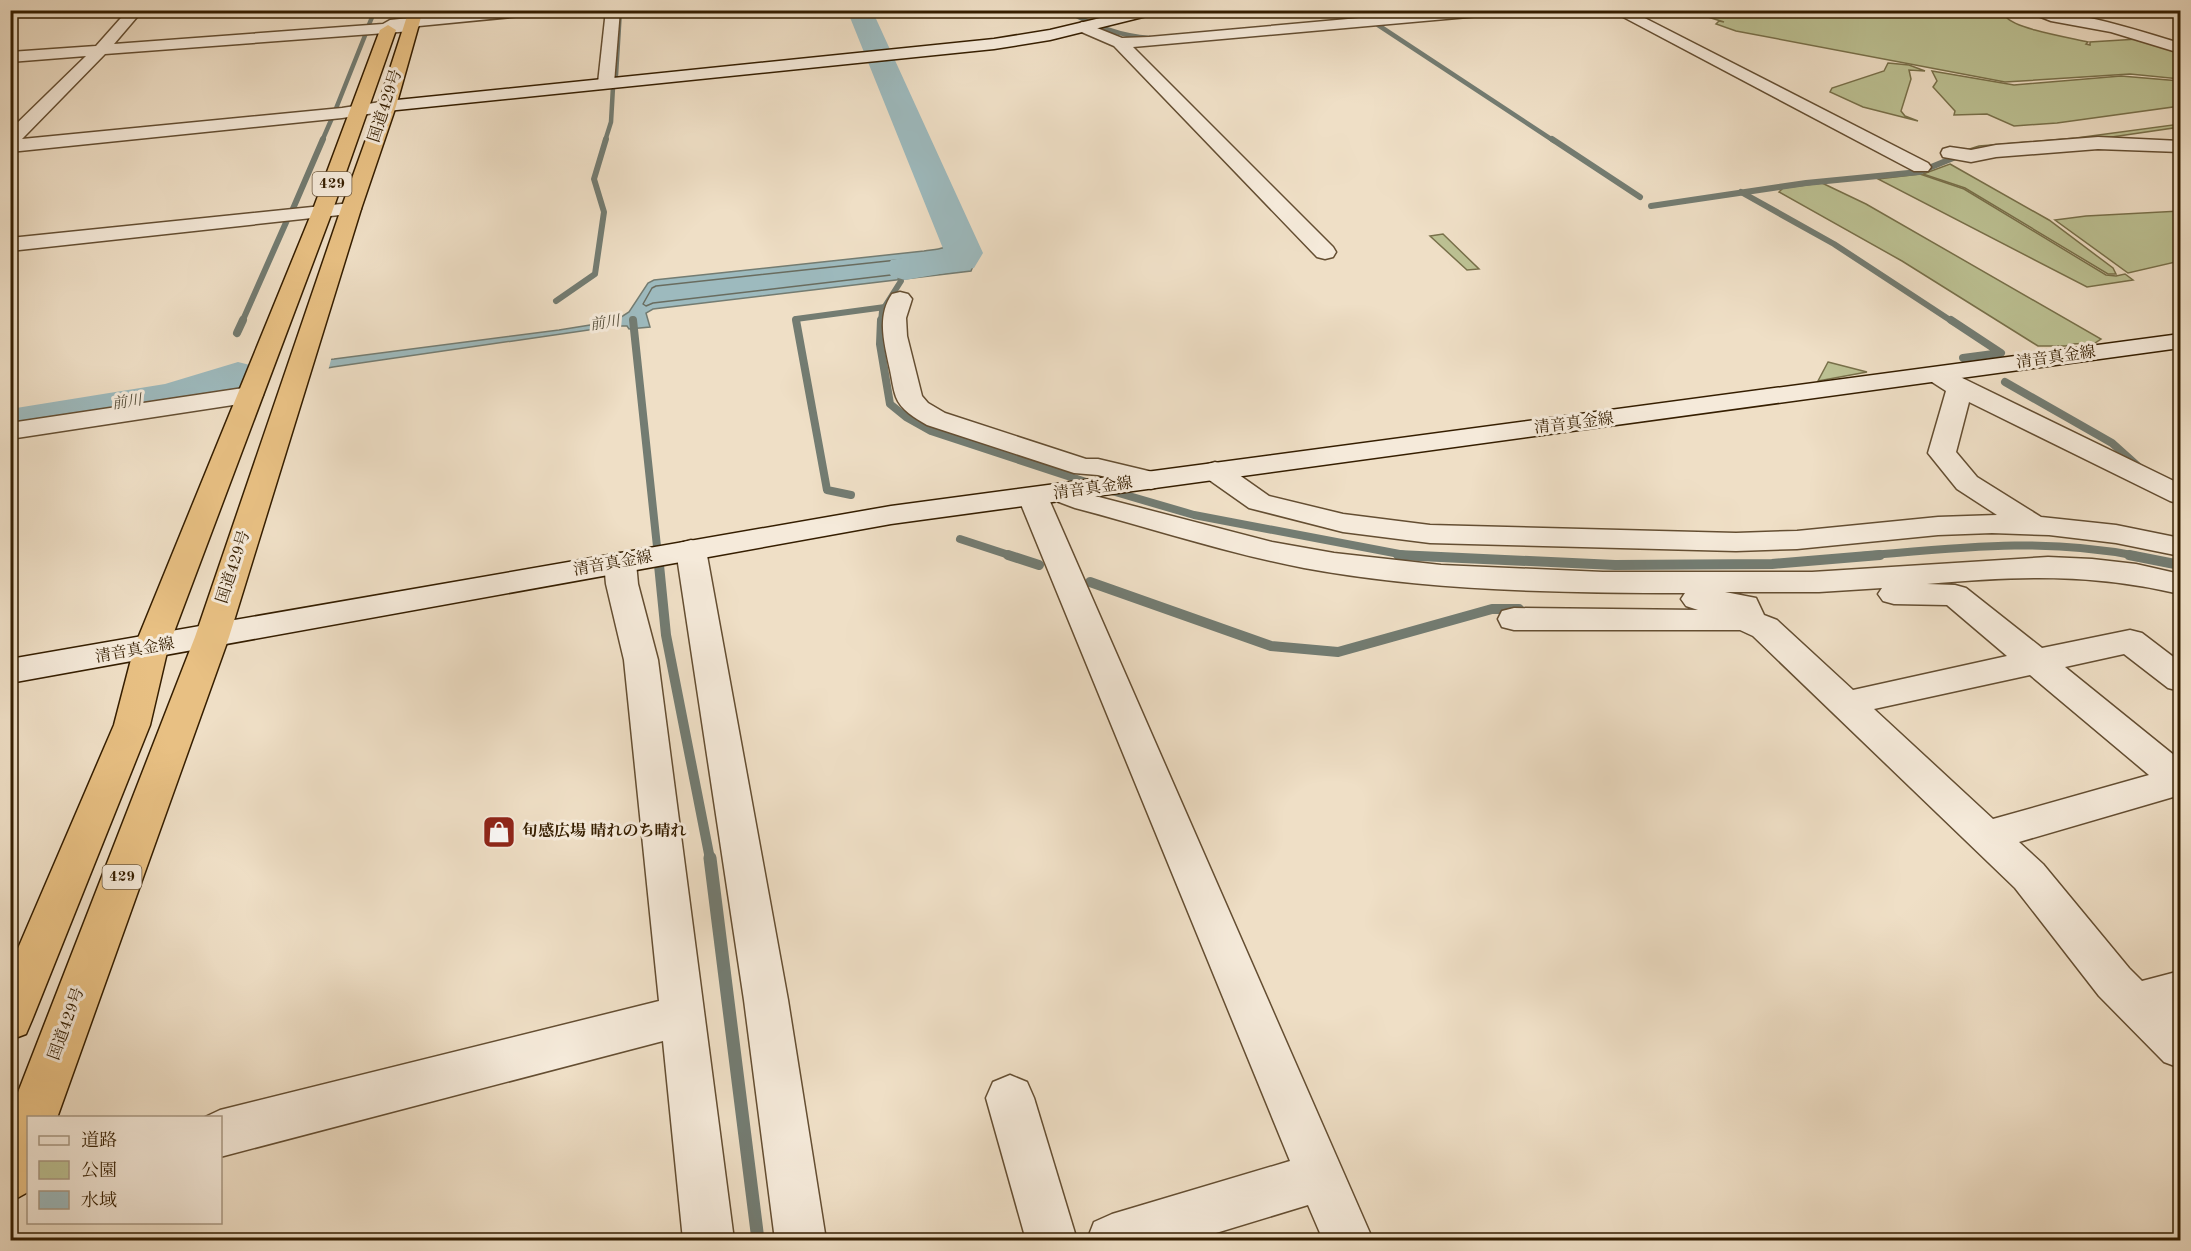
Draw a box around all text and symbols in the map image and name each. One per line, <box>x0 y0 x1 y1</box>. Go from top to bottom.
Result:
street label: 国道429号 <box>365 67 405 145</box>
road number: 429 <box>312 172 352 196</box>
water label: 前川 <box>589 312 623 334</box>
street label: 清音真金線 <box>2015 343 2097 371</box>
water label: 前川 <box>111 391 145 413</box>
street label: 清音真金線 <box>1533 409 1615 437</box>
street label: 清音真金線 <box>1052 474 1134 502</box>
street label: 国道429号 <box>213 528 253 606</box>
street label: 清音真金線 <box>572 547 654 579</box>
street label: 清音真金線 <box>94 634 176 666</box>
shop icon: 旬感広場 晴れのち晴れ <box>481 814 517 850</box>
place label: 旬感広場 晴れのち晴れ <box>522 822 686 840</box>
road number: 429 <box>102 865 142 889</box>
street label: 国道429号 <box>45 985 87 1062</box>
legend <box>27 1116 222 1224</box>
text: 道路 <box>81 1130 117 1150</box>
text: 公園 <box>81 1161 117 1180</box>
text: 水域 <box>81 1190 117 1210</box>

